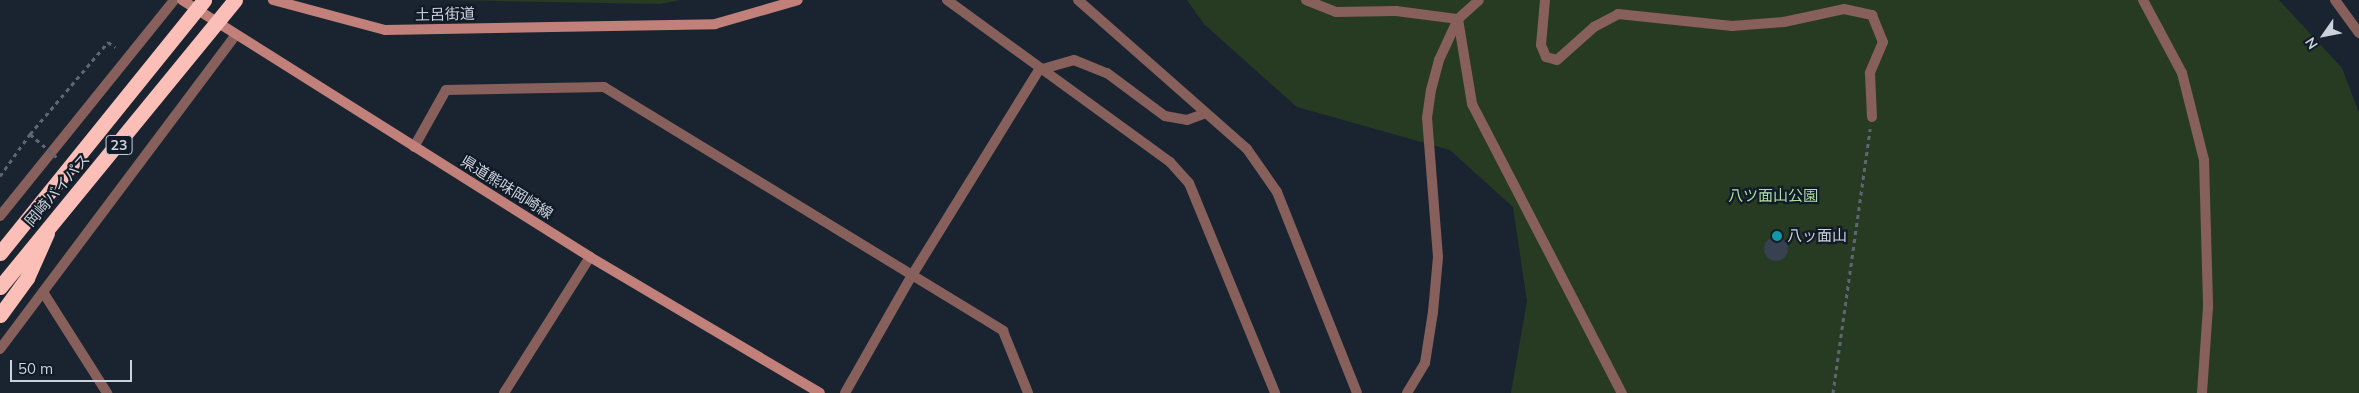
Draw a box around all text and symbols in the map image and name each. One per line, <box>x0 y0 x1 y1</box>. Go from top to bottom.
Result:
street label: 土呂街道 <box>415 4 475 24</box>
north arrow <box>2299 10 2349 60</box>
text: N <box>2301 34 2322 53</box>
road number: 23 <box>105 134 133 156</box>
street label: 岡崎バイパス <box>21 150 93 230</box>
street label: 県道熊味岡崎線 <box>458 152 556 222</box>
park label: 八ツ面山公園 <box>1728 187 1818 205</box>
place label: 八ッ面山 <box>1787 227 1847 245</box>
marker: 八ッ面山 <box>1771 230 1783 242</box>
scale bar <box>12 350 135 382</box>
text: 50 m <box>18 359 53 378</box>

